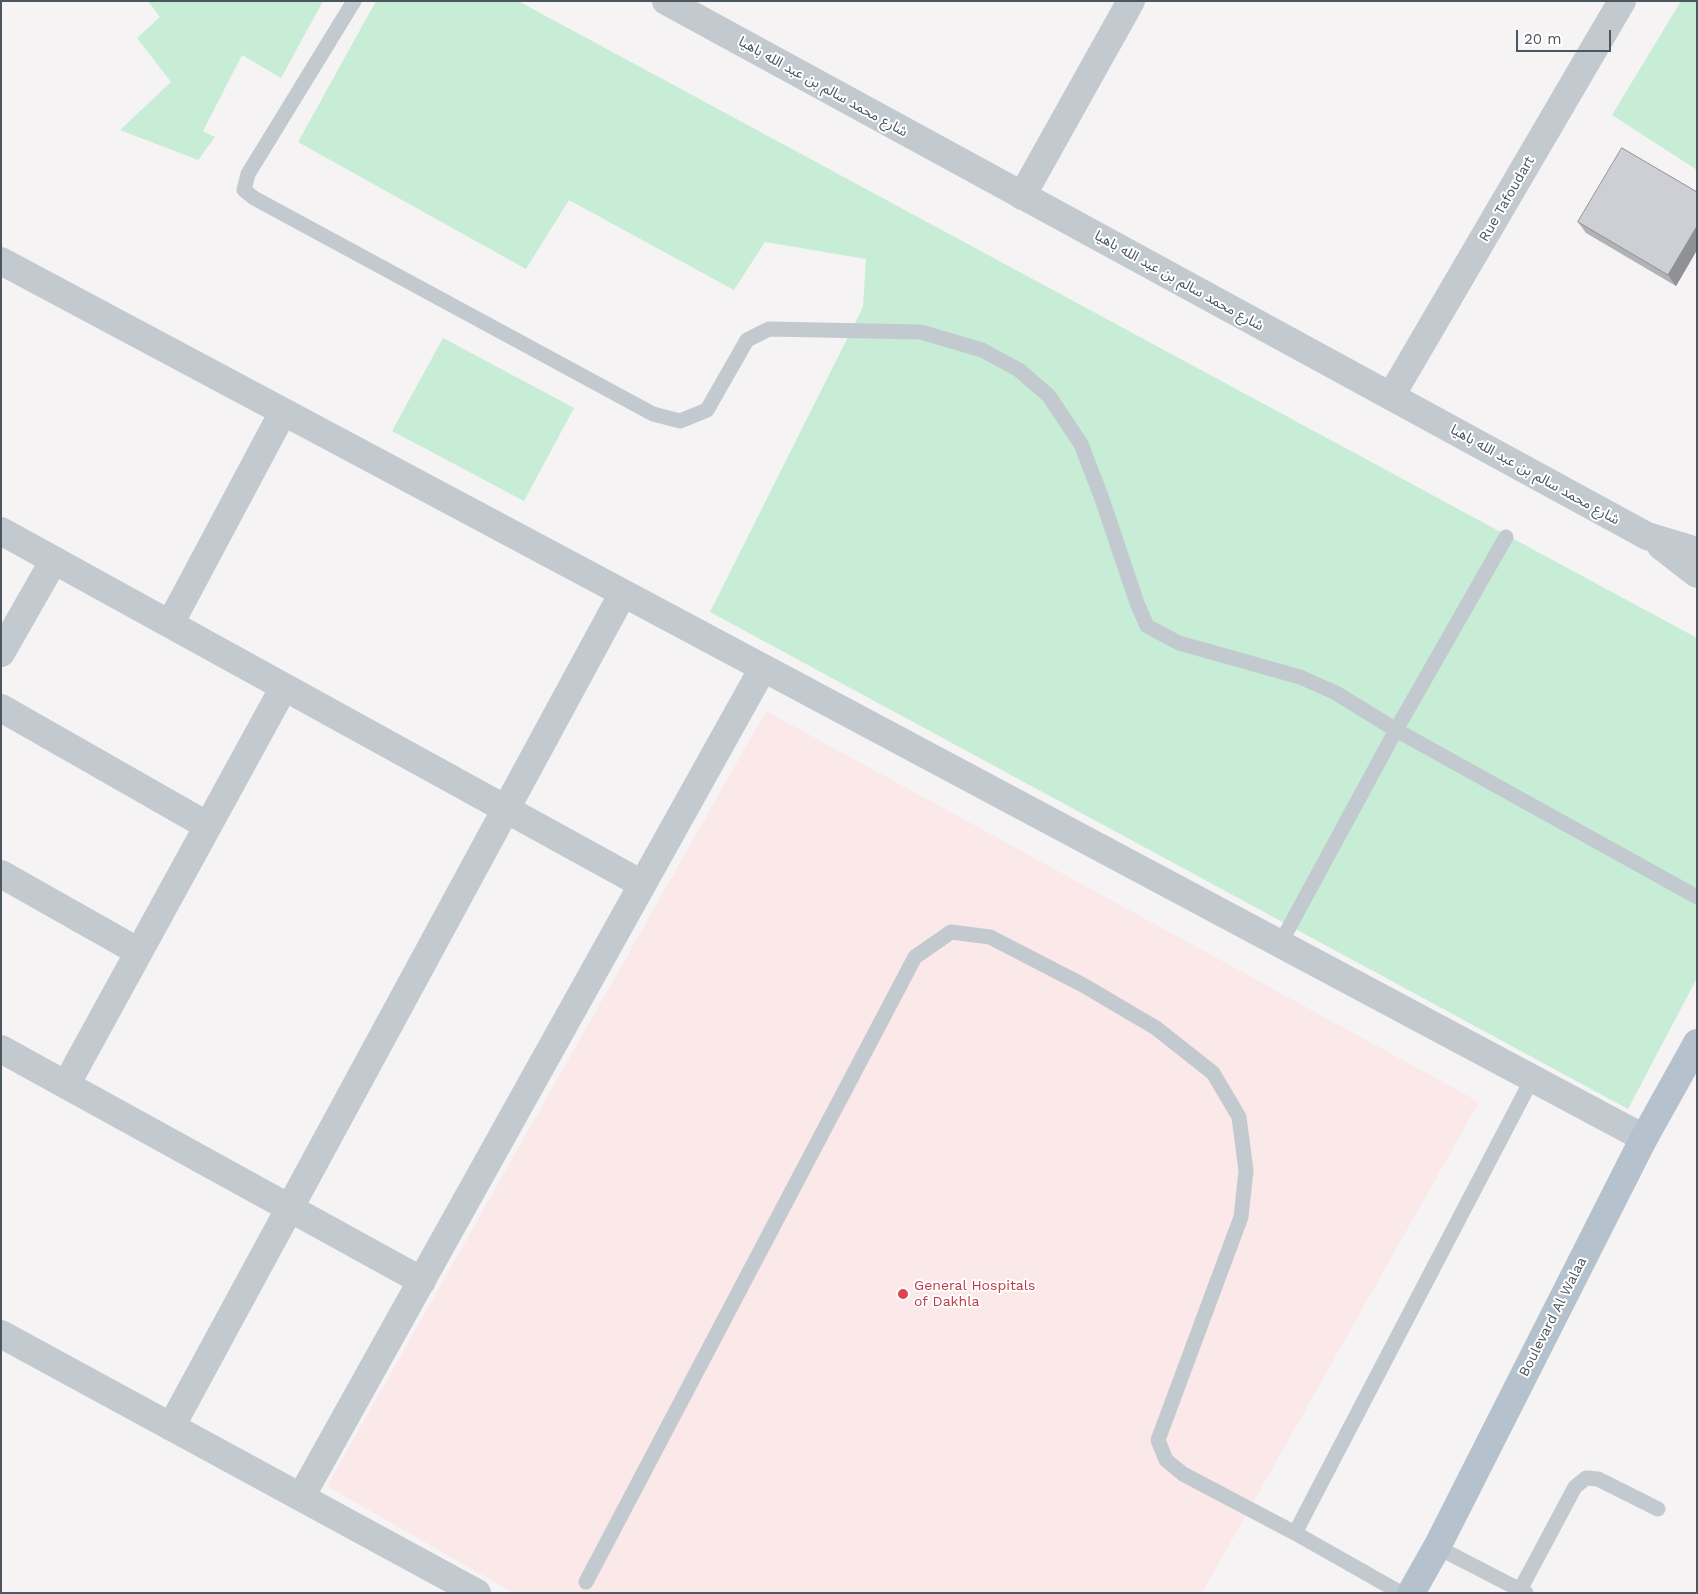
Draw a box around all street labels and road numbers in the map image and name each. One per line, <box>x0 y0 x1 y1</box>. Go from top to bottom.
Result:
street label: شارع محمد سالم بن عبد الله باهيا <box>736 33 910 141</box>
street label: Rue Tafoudart <box>1476 153 1538 245</box>
street label: شارع محمد سالم بن عبد الله باهيا <box>1092 227 1266 335</box>
street label: شارع محمد سالم بن عبد الله باهيا <box>1448 421 1622 529</box>
street label: Boulevard Al Walaa <box>1516 1255 1590 1379</box>

